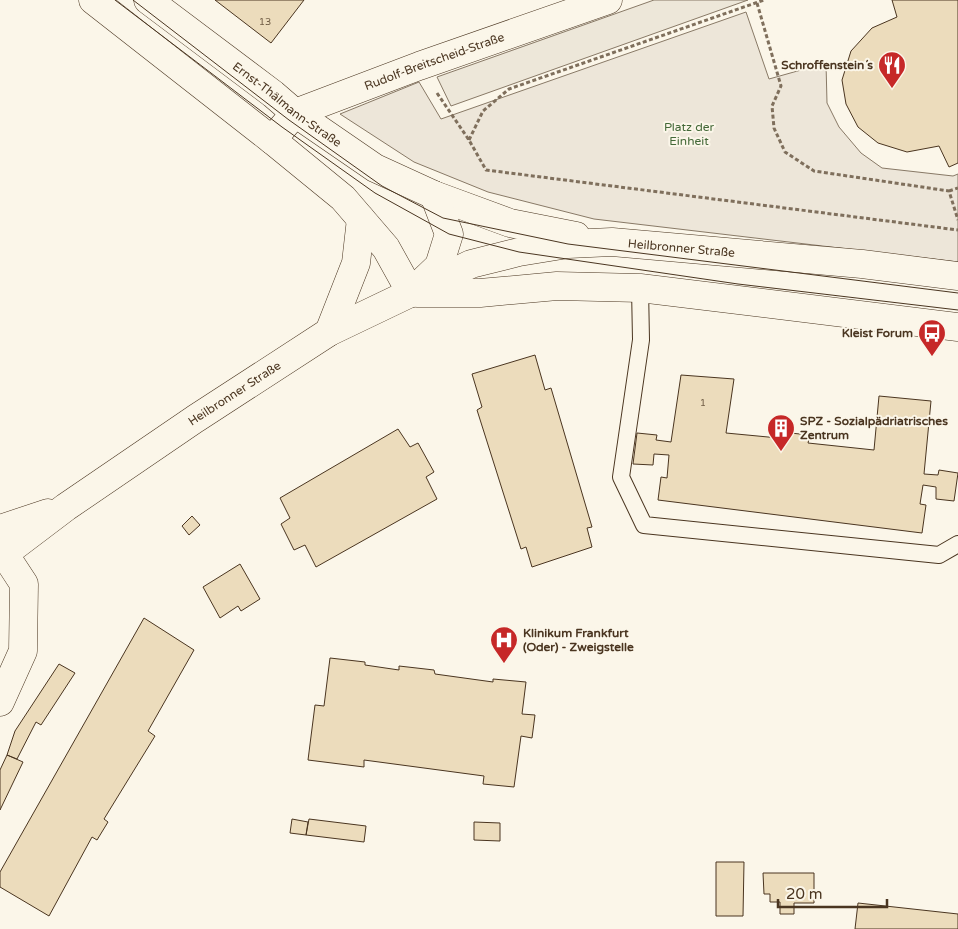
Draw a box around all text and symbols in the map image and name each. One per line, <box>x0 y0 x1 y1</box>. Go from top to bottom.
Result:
house number: 13 <box>259 16 271 28</box>
street label: Rudolf-Breitscheid-Straße <box>362 30 506 93</box>
restaurant icon: Schroffenstein´s <box>877 50 907 89</box>
place label: Schroffenstein´s <box>781 58 873 72</box>
street label: Ernst-Thälmann-Straße <box>230 59 344 150</box>
park label: Platz der Einheit <box>664 120 715 148</box>
street label: Heilbronner Straße <box>627 236 736 260</box>
bus stop icon: Kleist Forum <box>917 318 947 357</box>
place label: Kleist Forum <box>842 326 913 340</box>
street label: Heilbronner Straße <box>186 358 283 429</box>
house number: 1 <box>700 397 706 409</box>
building icon: SPZ - Sozialpädriatrisches Zentrum <box>766 413 796 452</box>
place label: SPZ - Sozialpädriatrisches Zentrum <box>800 414 948 442</box>
hospital icon: Klinikum Frankfurt (Oder) - Zweigstelle <box>489 625 519 664</box>
place label: Klinikum Frankfurt (Oder) - Zweigstelle <box>523 626 634 655</box>
scale bar <box>778 876 887 908</box>
text: 20 m <box>786 885 823 903</box>

